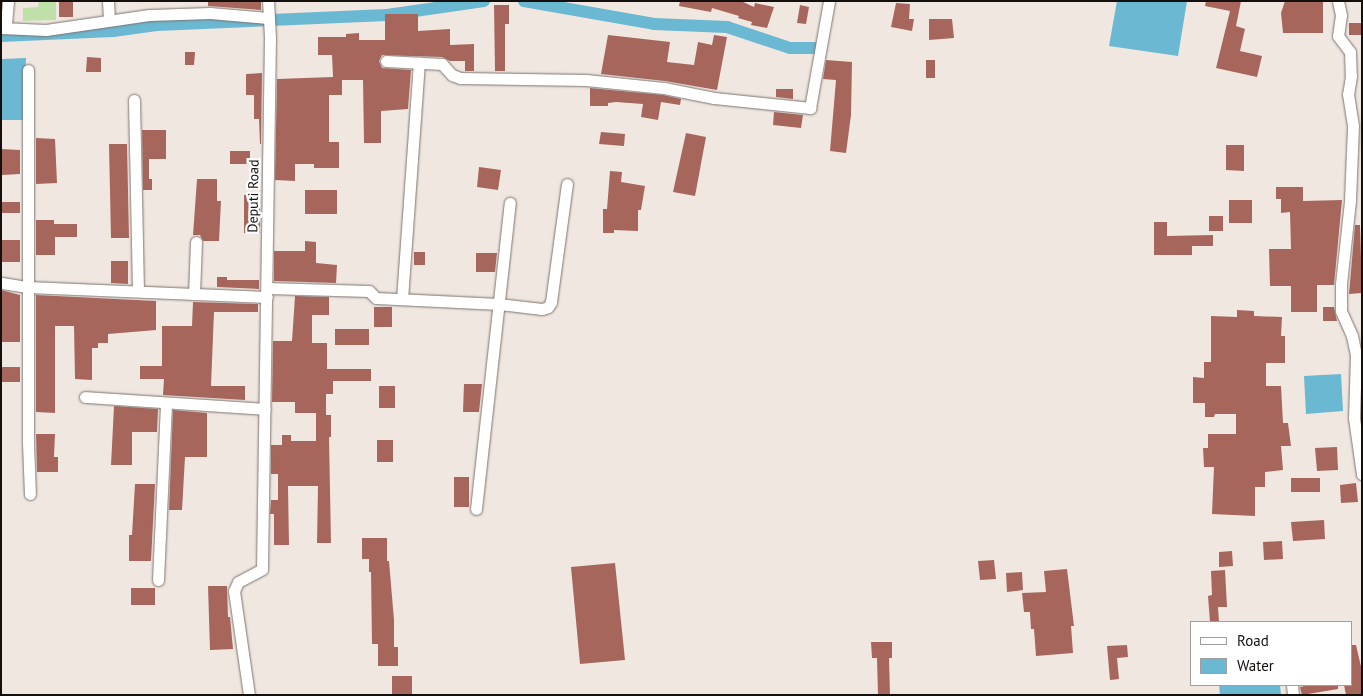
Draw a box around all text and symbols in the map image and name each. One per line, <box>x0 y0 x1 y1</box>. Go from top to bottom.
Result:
street label: Deputi Road <box>244 159 262 233</box>
legend <box>1190 621 1353 686</box>
text: Road <box>1237 631 1269 650</box>
text: Water <box>1237 656 1274 675</box>

